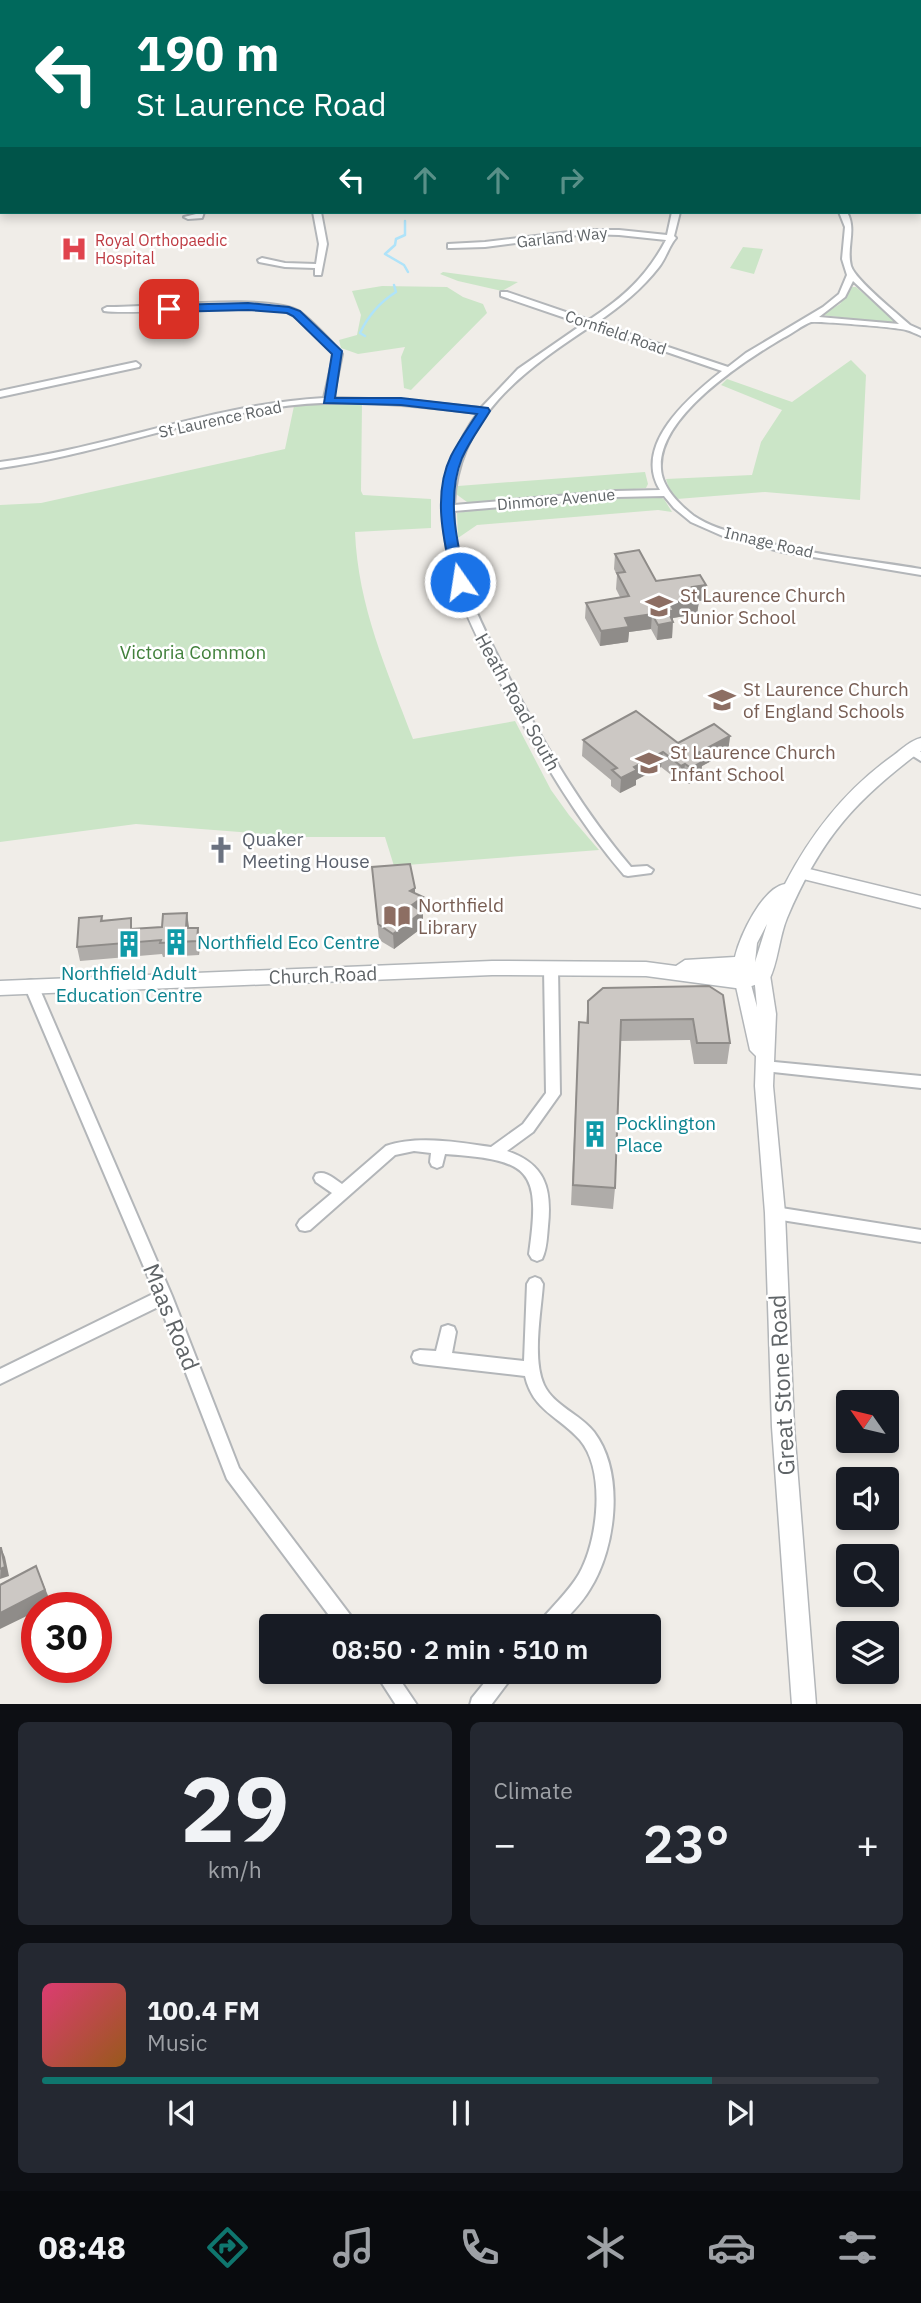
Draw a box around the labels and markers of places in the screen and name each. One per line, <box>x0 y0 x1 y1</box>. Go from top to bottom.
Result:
place label: Royal Orthopaedic Hospital <box>95 230 227 268</box>
hospital icon: Royal Orthopaedic Hospital <box>59 234 89 264</box>
pin <box>139 279 199 339</box>
place label: St Laurence Church Junior School <box>680 583 846 629</box>
school or university icon: St Laurence Church Junior School <box>644 591 674 621</box>
place label: St Laurence Church of England Schools <box>743 677 909 723</box>
school or university icon: St Laurence Church of England Schools <box>707 685 737 715</box>
place label: St Laurence Church Infant School <box>670 740 836 786</box>
school or university icon: St Laurence Church Infant School <box>634 748 664 778</box>
place label: Quaker Meeting House <box>242 827 370 873</box>
church icon: Quaker Meeting House <box>206 835 236 865</box>
place label: Northfield Library <box>418 893 504 939</box>
library icon: Northfield Library <box>382 901 412 931</box>
building icon: Northfield Eco Centre <box>161 927 191 957</box>
building icon: Northfield Adult Education Centre <box>114 929 144 959</box>
place label: Northfield Eco Centre <box>197 930 380 954</box>
place label: Northfield Adult Education Centre <box>56 961 202 1007</box>
place label: Pocklington Place <box>616 1111 716 1157</box>
building icon: Pocklington Place <box>580 1119 610 1149</box>

